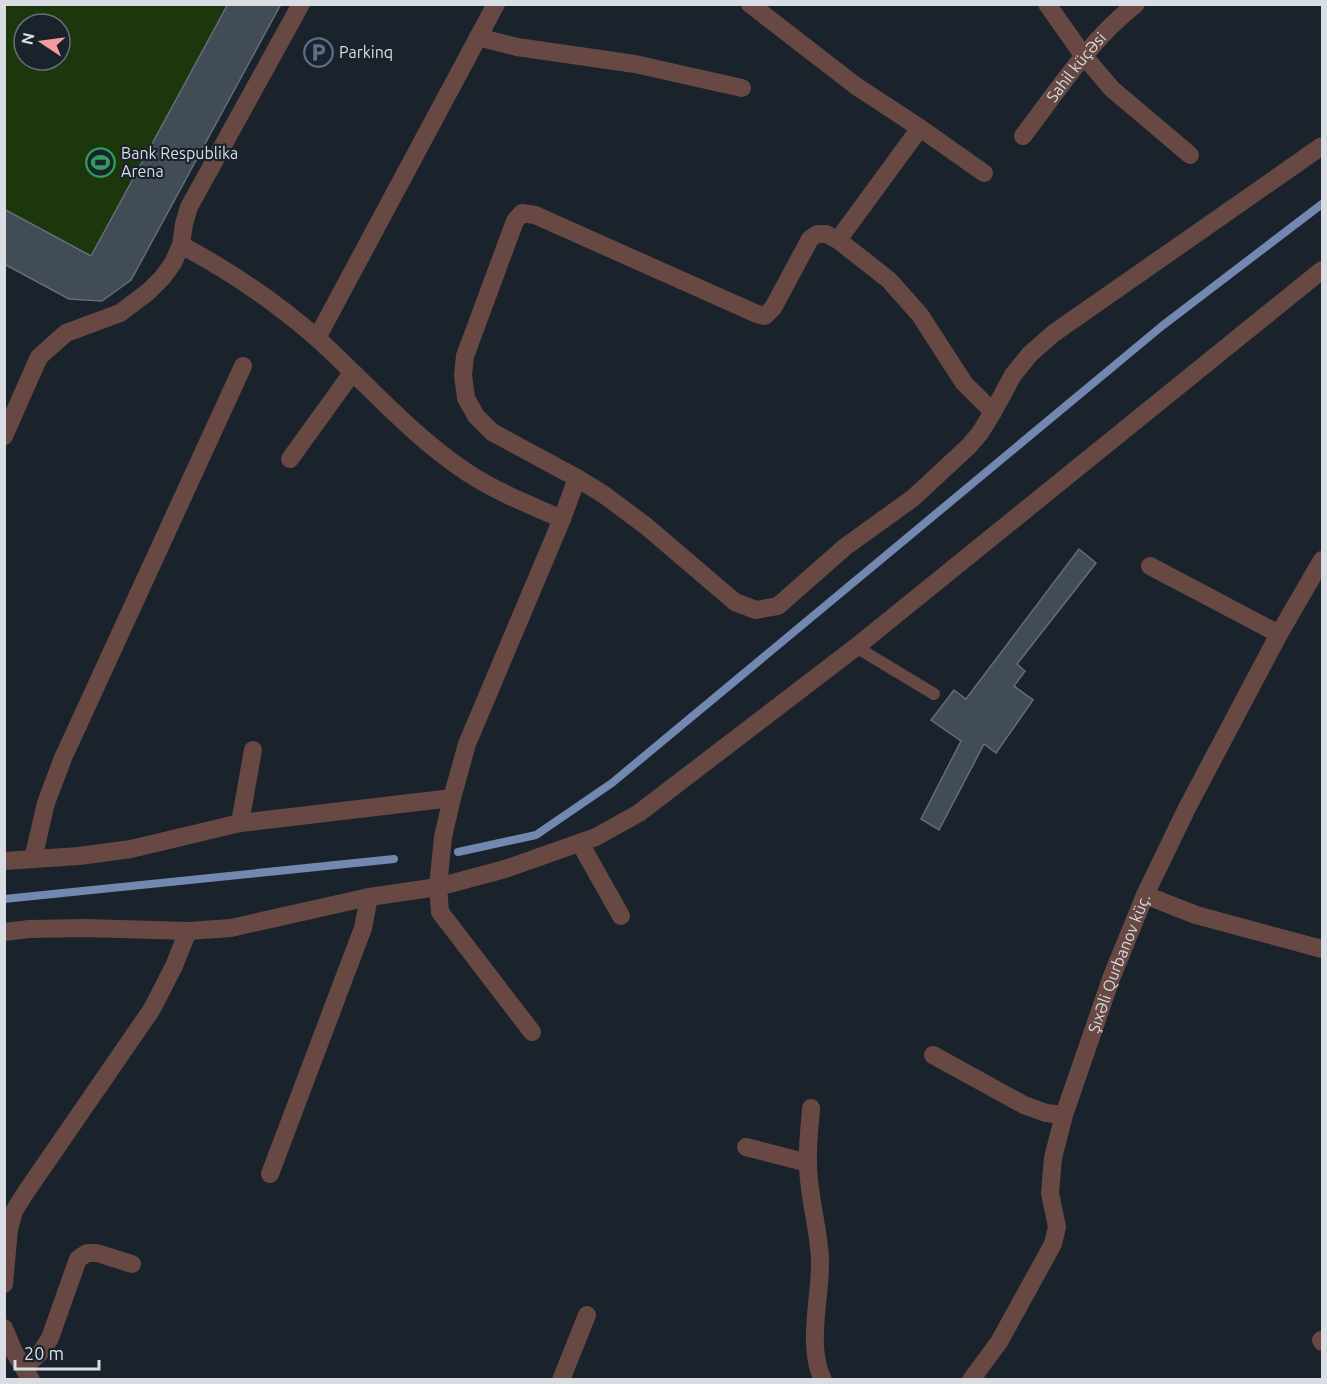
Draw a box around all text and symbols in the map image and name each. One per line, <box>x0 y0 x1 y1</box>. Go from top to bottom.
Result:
north arrow <box>12 12 72 72</box>
street label: Sahil küçəsi <box>1043 28 1109 105</box>
text: N <box>17 31 37 46</box>
parking icon: Parkinq <box>302 36 334 68</box>
place label: Parkinq <box>339 43 393 61</box>
place label: Bank Respublika Arena <box>121 144 238 180</box>
sports icon: Bank Respublika Arena <box>84 146 116 178</box>
street label: Şıxəli Qurbanov küç. <box>1084 891 1153 1035</box>
scale bar <box>15 1333 99 1371</box>
text: 20 m <box>24 1343 64 1363</box>

